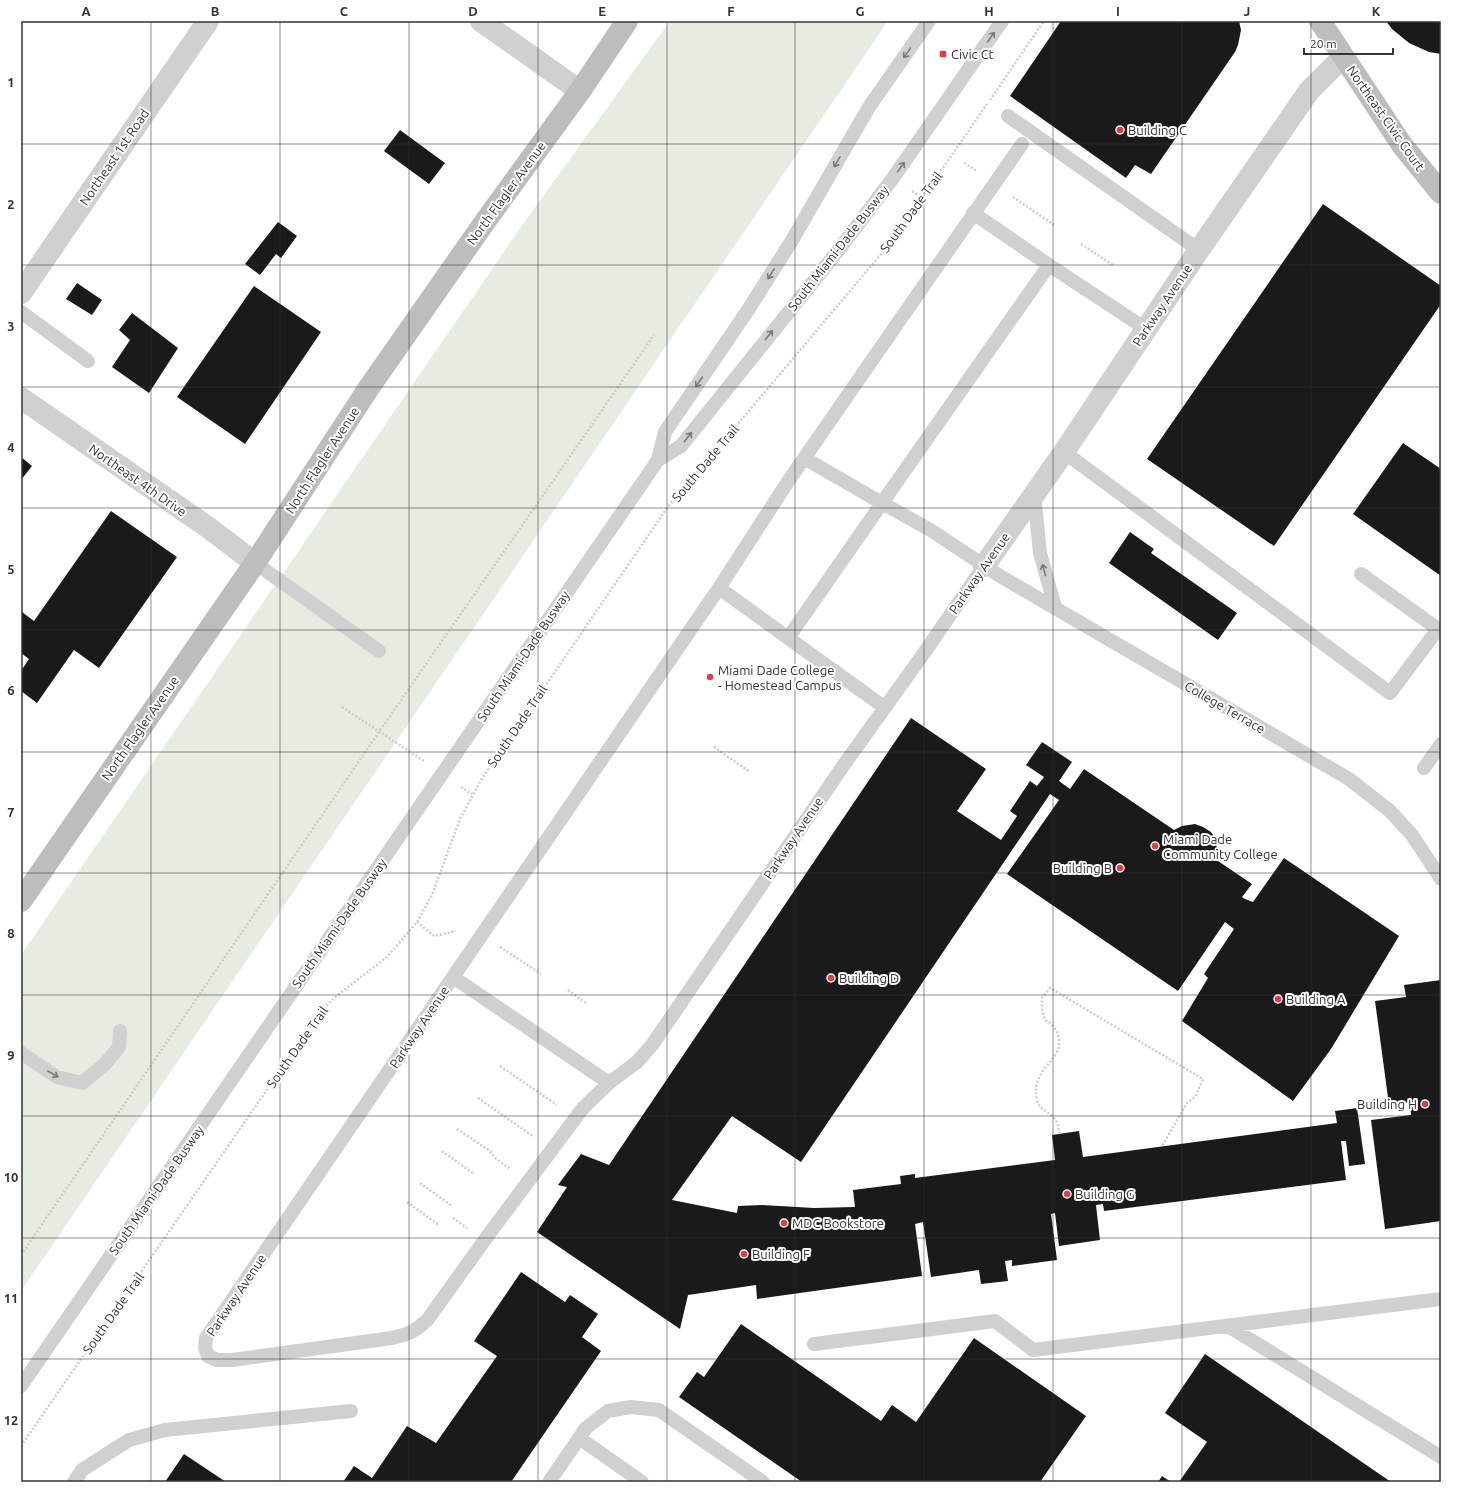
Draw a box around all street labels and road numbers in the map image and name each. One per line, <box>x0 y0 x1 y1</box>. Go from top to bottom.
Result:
street label: Northeast Civic Court <box>1345 63 1427 173</box>
street label: Northeast 1st Road <box>77 106 151 208</box>
street label: North Flagler Avenue <box>464 139 548 247</box>
street label: South Dade Trail <box>877 169 945 255</box>
street label: South Miami-Dade Busway <box>785 183 891 313</box>
street label: Parkway Avenue <box>1129 261 1195 349</box>
street label: North Flagler Avenue <box>282 404 362 516</box>
street label: South Dade Trail <box>669 421 742 504</box>
street label: Northeast 4th Drive <box>87 441 189 519</box>
street label: Parkway Avenue <box>946 530 1012 616</box>
street label: South Miami-Dade Busway <box>474 588 572 724</box>
street label: North Flagler Avenue <box>99 673 181 783</box>
street label: College Terrace <box>1182 678 1268 736</box>
street label: South Dade Trail <box>484 682 550 770</box>
street label: Parkway Avenue <box>760 794 826 882</box>
street label: South Miami-Dade Busway <box>289 856 389 990</box>
street label: Parkway Avenue <box>386 983 452 1071</box>
street label: South Dade Trail <box>264 1003 331 1090</box>
street label: South Miami-Dade Busway <box>106 1123 206 1257</box>
street label: Parkway Avenue <box>203 1251 269 1339</box>
street label: South Dade Trail <box>80 1269 147 1356</box>

